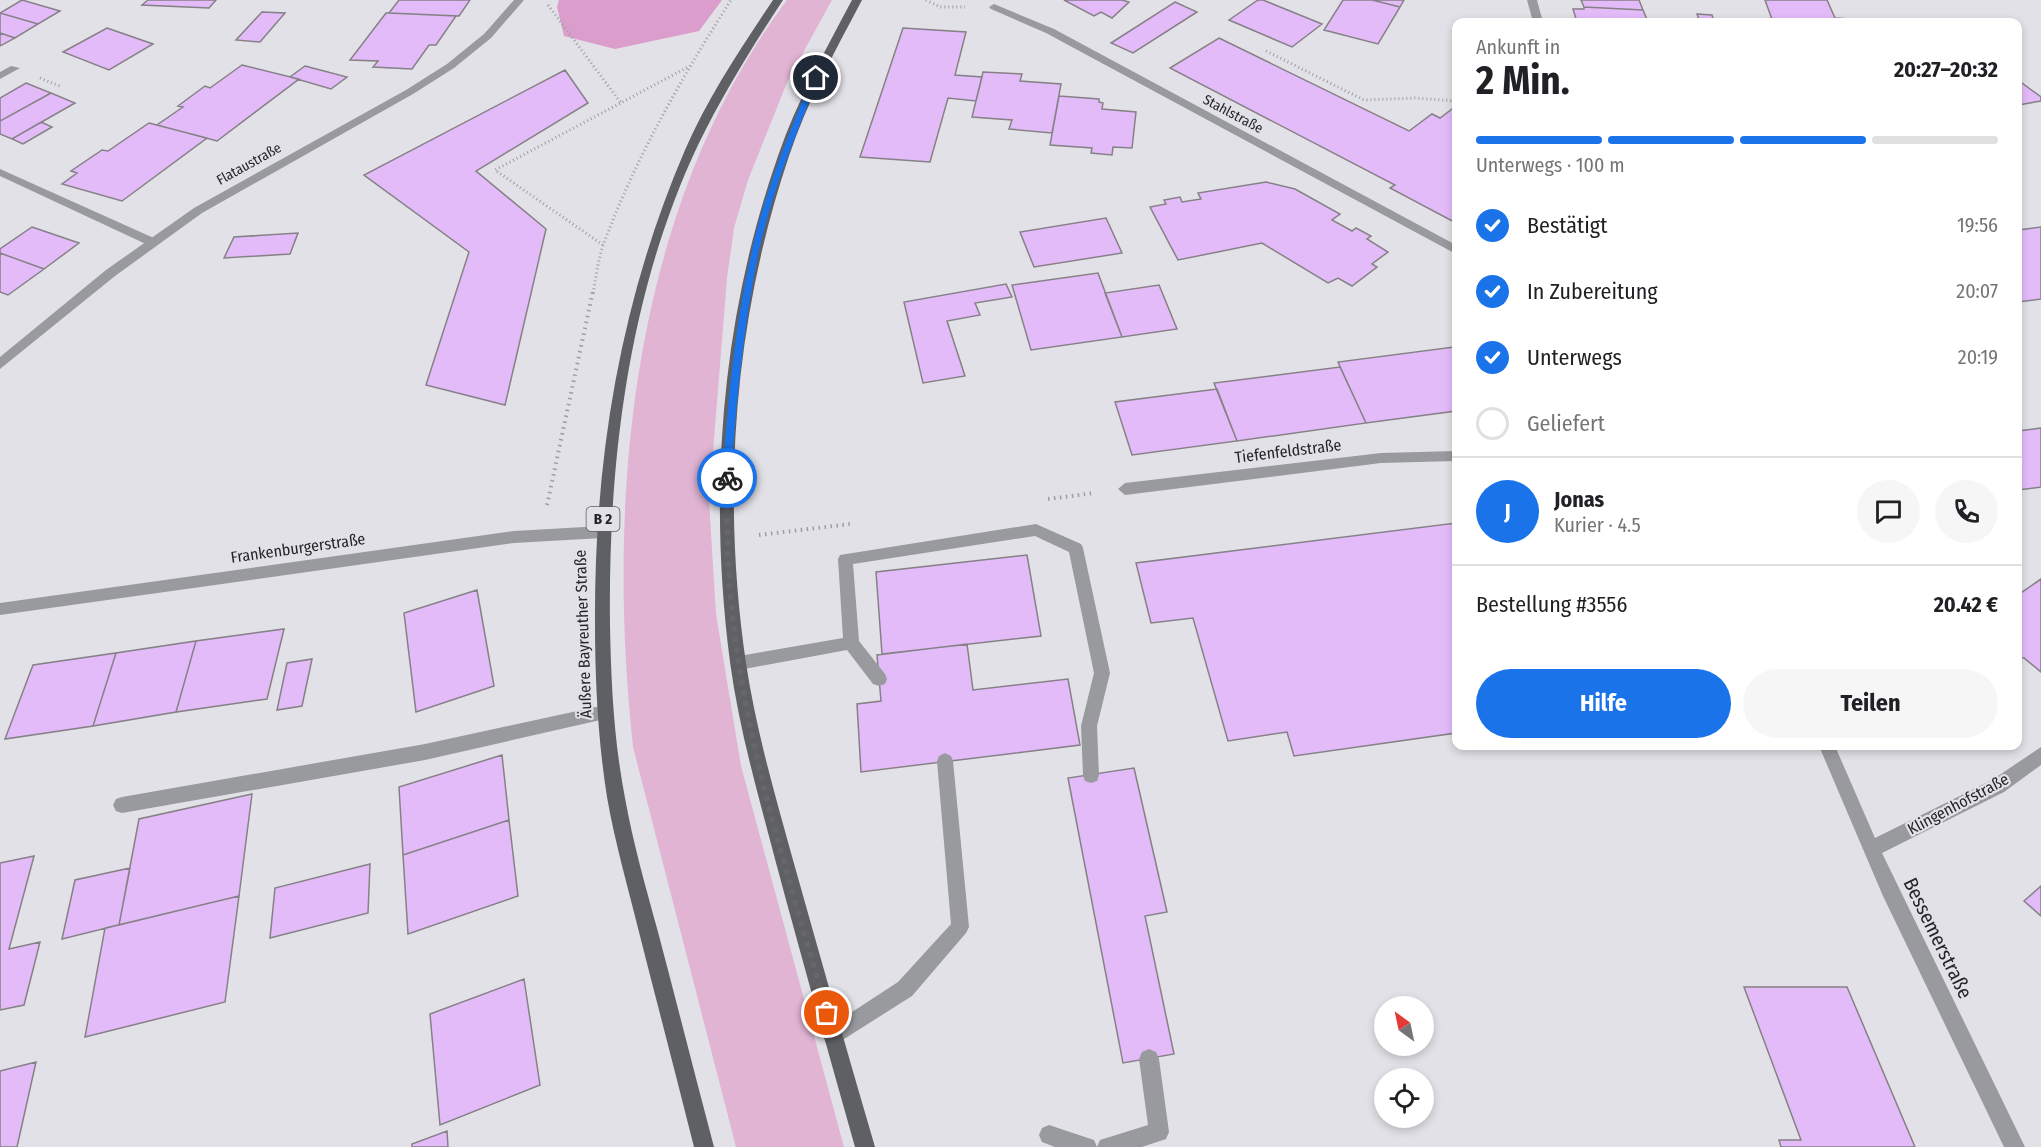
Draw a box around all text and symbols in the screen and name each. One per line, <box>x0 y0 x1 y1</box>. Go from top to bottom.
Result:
text: Ankunft in <box>1476 35 1560 59</box>
pin <box>790 52 841 103</box>
text: 20:27–20:32 <box>1894 56 1998 83</box>
text: 2 Min. <box>1476 58 1570 104</box>
icon: home <box>799 61 832 94</box>
street label: Stahlstraße <box>1200 91 1266 137</box>
street label: Flataustraße <box>214 139 284 189</box>
text: Unterwegs · 100 m <box>1476 153 1625 177</box>
icon: check <box>1476 209 1509 242</box>
text: Bestätigt <box>1527 212 1607 239</box>
text: 19:56 <box>1957 213 1998 237</box>
icon: check <box>1476 275 1509 308</box>
text: In Zubereitung <box>1527 278 1658 305</box>
text: 20:07 <box>1956 279 1998 303</box>
icon: check <box>1476 341 1509 374</box>
text: Unterwegs <box>1527 344 1622 371</box>
text: 20:19 <box>1958 345 1998 369</box>
text: Geliefert <box>1527 410 1605 437</box>
street label: Tiefenfeldstraße <box>1234 435 1342 467</box>
courier <box>697 448 757 508</box>
icon: bike <box>711 462 744 495</box>
button: chat <box>1857 480 1920 543</box>
button: phone <box>1935 480 1998 543</box>
text: Jonas <box>1554 486 1604 513</box>
text: J <box>1504 498 1511 525</box>
road number: B 2 <box>586 507 620 531</box>
text: Kurier · 4.5 <box>1554 513 1641 537</box>
street label: Frankenburgerstraße <box>229 529 367 567</box>
street label: Äußere Bayreuther Straße <box>571 549 595 718</box>
text: Bestellung #3556 <box>1476 591 1627 618</box>
text: 20.42 € <box>1934 591 1998 618</box>
button: Hilfe <box>1476 669 1731 738</box>
button: Teilen <box>1743 669 1998 738</box>
street label: Klingenhofstraße <box>1904 769 2012 839</box>
street label: Bessemerstraße <box>1898 874 1978 1002</box>
pin <box>801 987 852 1038</box>
icon: bag <box>810 996 843 1029</box>
north arrow <box>1374 996 1434 1056</box>
map controls <box>1374 996 1434 1128</box>
button: locate <box>1374 1068 1434 1128</box>

